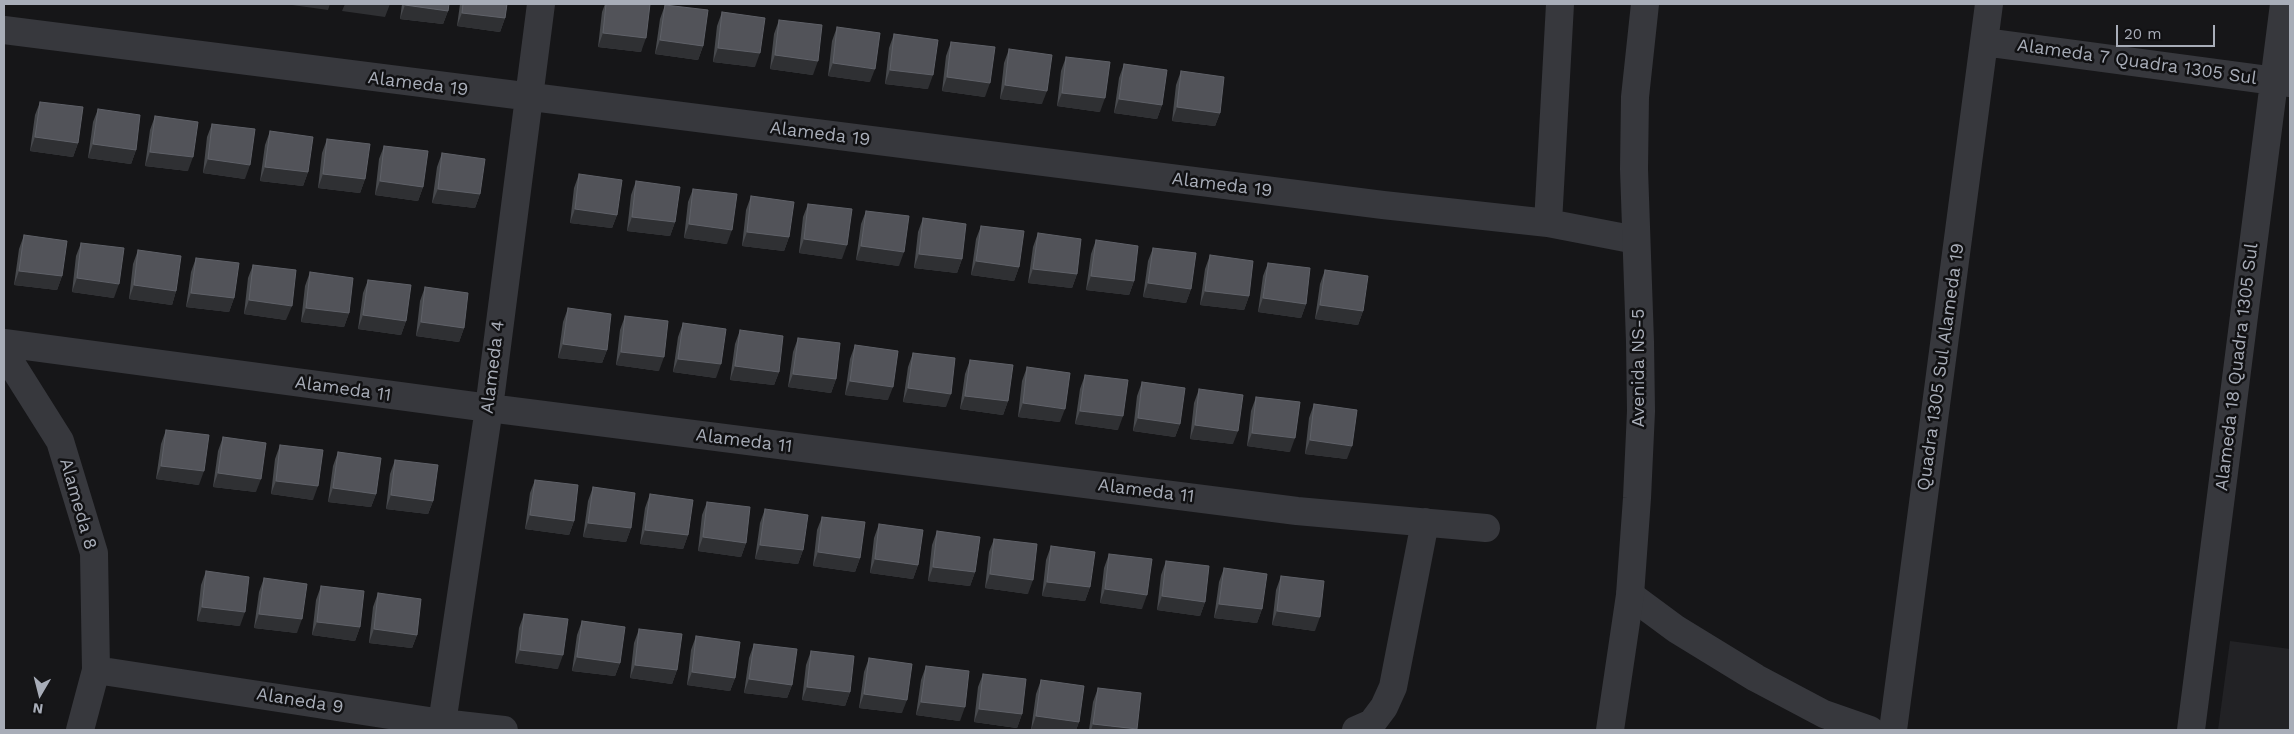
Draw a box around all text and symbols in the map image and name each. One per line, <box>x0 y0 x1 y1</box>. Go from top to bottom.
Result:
scale bar <box>2119 15 2218 47</box>
text: 20 m <box>2124 25 2162 43</box>
street label: Alameda 7 Quadra 1305 Sul <box>2016 34 2258 90</box>
street label: Alameda 19 <box>367 67 469 101</box>
street label: Alameda 19 <box>769 117 871 151</box>
street label: Alameda 19 <box>1171 168 1273 202</box>
street label: Quadra 1305 Sul Alameda 19 <box>1913 242 1969 492</box>
street label: Alameda 18 Quadra 1305 Sul <box>2211 242 2263 492</box>
street label: Avenida NS-5 <box>1628 309 1650 427</box>
street label: Alameda 4 <box>477 319 509 415</box>
street label: Alameda 11 <box>294 372 392 406</box>
street label: Alameda 11 <box>695 424 793 458</box>
street label: Alameda 8 <box>55 456 101 552</box>
street label: Alameda 11 <box>1097 474 1195 508</box>
north arrow <box>15 669 65 719</box>
street label: Alaneda 9 <box>255 683 345 719</box>
text: N <box>32 700 44 717</box>

